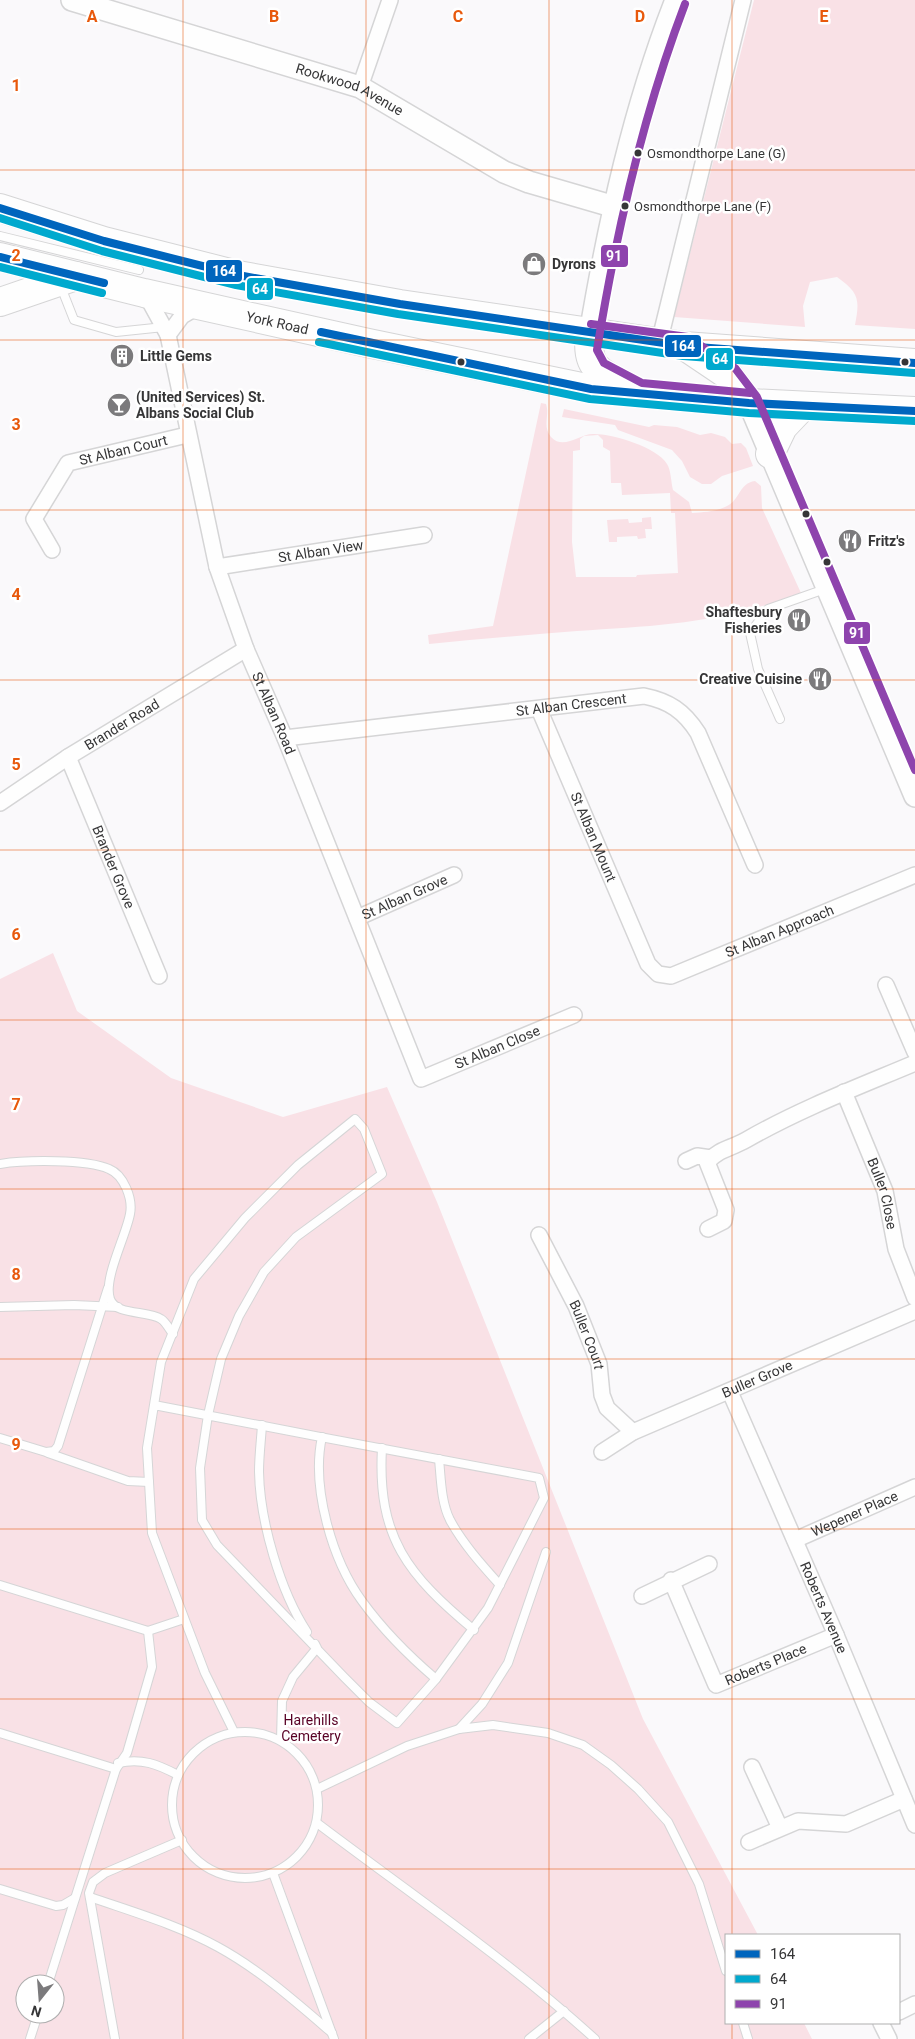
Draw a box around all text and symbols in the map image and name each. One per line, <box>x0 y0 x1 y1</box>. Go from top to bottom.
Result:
text: A <box>87 7 98 26</box>
text: B <box>269 7 279 26</box>
text: C <box>453 7 463 26</box>
text: D <box>635 7 645 26</box>
text: E <box>820 7 829 26</box>
street label: Rookwood Avenue <box>294 60 406 119</box>
text: 1 <box>11 76 21 95</box>
place label: Osmondthorpe Lane (G) <box>647 146 786 161</box>
marker: Osmondthorpe Lane (G) <box>633 148 643 158</box>
place label: Osmondthorpe Lane (F) <box>634 199 771 214</box>
marker: Osmondthorpe Lane (F) <box>620 201 630 211</box>
line badge: 91 <box>600 244 629 268</box>
text: 2 <box>11 246 21 265</box>
text: 91 <box>606 248 622 264</box>
shop icon: Dyrons <box>521 251 547 277</box>
place label: Dyrons <box>552 256 596 272</box>
line badge: 164 <box>205 259 243 283</box>
text: 164 <box>212 263 236 279</box>
line badge: 64 <box>246 277 274 301</box>
text: 64 <box>252 281 268 297</box>
street label: York Road <box>245 308 310 337</box>
line badge: 164 <box>664 334 702 358</box>
text: 164 <box>671 338 695 354</box>
building icon: Little Gems <box>109 343 135 369</box>
line badge: 64 <box>705 347 734 371</box>
place label: Little Gems <box>140 348 212 364</box>
text: 64 <box>712 351 728 367</box>
unlabelled marker <box>456 357 466 367</box>
unlabelled marker <box>900 357 910 367</box>
place label: (United Services) St. Albans Social Club <box>136 389 265 421</box>
bar icon: (United Services) St. Albans Social Club <box>106 392 132 418</box>
text: 3 <box>11 415 21 434</box>
street label: St Alban Court <box>77 432 169 468</box>
unlabelled marker <box>801 509 811 519</box>
restaurant icon: Fritz's <box>837 528 863 554</box>
place label: Fritz's <box>868 533 905 549</box>
street label: St Alban View <box>277 536 365 565</box>
unlabelled marker <box>822 557 832 567</box>
text: 4 <box>11 585 21 604</box>
place label: Shaftesbury Fisheries <box>706 604 783 636</box>
restaurant icon: Shaftesbury Fisheries <box>786 607 812 633</box>
line badge: 91 <box>843 621 871 645</box>
text: 91 <box>849 625 865 641</box>
restaurant icon: Creative Cuisine <box>807 666 833 692</box>
street label: St Alban Road <box>249 670 299 756</box>
place label: Creative Cuisine <box>699 671 802 687</box>
street label: St Alban Crescent <box>515 690 628 719</box>
street label: Brander Road <box>82 696 162 753</box>
text: 5 <box>11 755 21 774</box>
street label: St Alban Mount <box>567 790 620 884</box>
street label: Brander Grove <box>89 823 138 911</box>
street label: St Alban Grove <box>359 871 450 923</box>
street label: St Alban Approach <box>723 902 836 961</box>
text: 6 <box>11 925 21 944</box>
street label: St Alban Close <box>452 1022 542 1072</box>
text: 7 <box>11 1095 21 1114</box>
street label: Buller Close <box>864 1155 900 1231</box>
text: 8 <box>11 1265 21 1284</box>
street label: Buller Court <box>566 1297 608 1370</box>
street label: Buller Grove <box>719 1357 795 1401</box>
text: 9 <box>11 1435 21 1454</box>
street label: Wepener Place <box>809 1488 900 1540</box>
street label: Roberts Avenue <box>797 1559 851 1656</box>
street label: Roberts Place <box>722 1640 809 1688</box>
park label: Harehills Cemetery <box>281 1712 341 1744</box>
legend <box>725 1934 900 2024</box>
text: 164 <box>770 1945 796 1963</box>
text: 64 <box>770 1970 787 1988</box>
north arrow <box>15 1974 65 2024</box>
text: 91 <box>770 1995 787 2013</box>
text: N <box>29 2002 43 2021</box>

